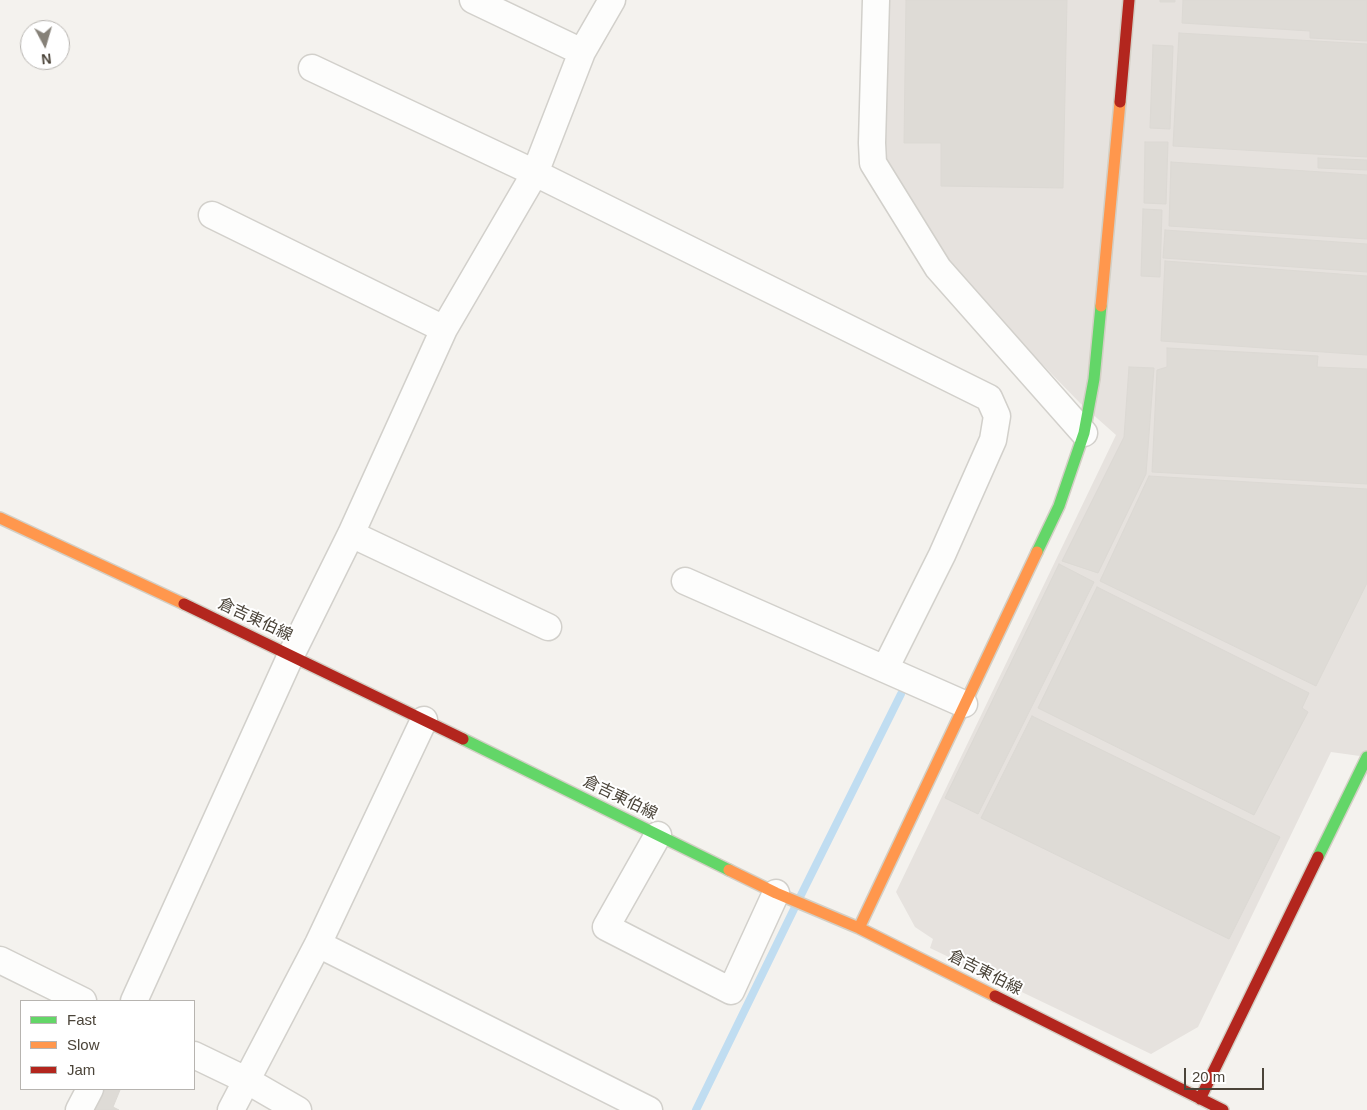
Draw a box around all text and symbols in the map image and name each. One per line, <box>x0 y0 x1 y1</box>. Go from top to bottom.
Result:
north arrow <box>20 20 70 70</box>
text: N <box>41 50 52 67</box>
street label: 倉吉東伯線 <box>215 594 295 646</box>
street label: 倉吉東伯線 <box>580 772 660 824</box>
street label: 倉吉東伯線 <box>945 946 1025 1000</box>
legend <box>20 1000 195 1090</box>
text: Fast <box>67 1011 96 1028</box>
text: Slow <box>67 1036 100 1053</box>
scale bar <box>1187 1058 1267 1090</box>
text: Jam <box>67 1061 95 1078</box>
text: 20 m <box>1192 1068 1225 1085</box>

